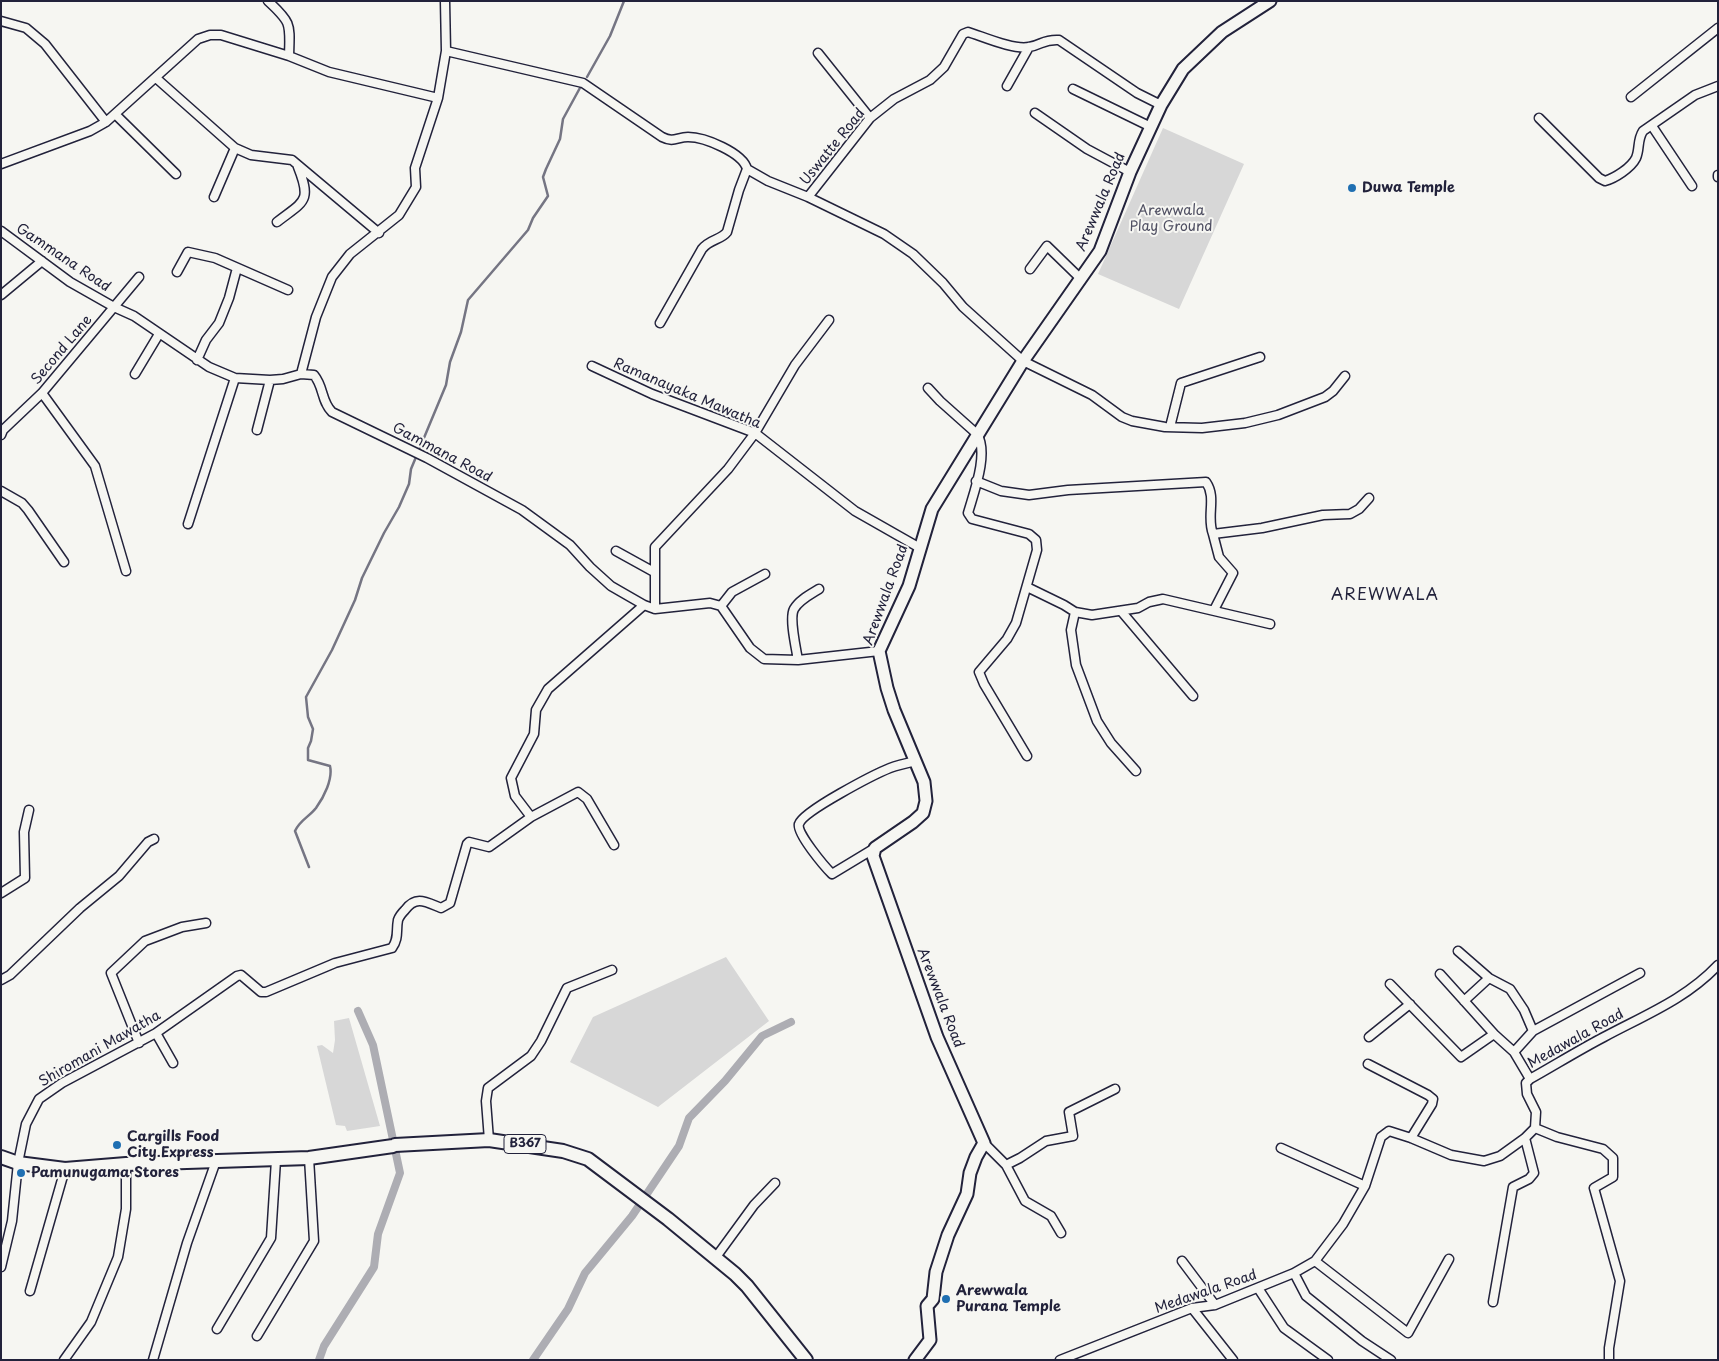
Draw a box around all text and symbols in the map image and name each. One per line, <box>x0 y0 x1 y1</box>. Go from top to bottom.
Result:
street label: Uswatte Road <box>797 105 869 189</box>
street label: Arewwala Road <box>1073 150 1129 254</box>
place label: Duwa Temple <box>1362 180 1455 196</box>
marker: Duwa Temple <box>1346 182 1358 194</box>
park label: Arewwala Play Ground <box>1129 203 1213 236</box>
street label: Gammana Road <box>13 220 113 296</box>
street label: Second Lane <box>28 312 96 388</box>
street label: Ramanayaka Mawatha <box>611 355 763 433</box>
street label: Gammana Road <box>389 420 495 486</box>
street label: Arewwala Road <box>860 542 912 648</box>
district label: AREWWALA <box>1331 586 1439 606</box>
street label: Arewwala Road <box>913 946 967 1050</box>
street label: Medawala Road <box>1525 1006 1627 1072</box>
street label: Shiromani Mawatha <box>36 1007 164 1091</box>
place label: Cargills Food City Express <box>127 1129 219 1162</box>
road number: B367 <box>504 1134 546 1154</box>
marker: Cargills Food City Express <box>111 1139 123 1151</box>
place label: Pamunugama Stores <box>31 1165 179 1181</box>
marker: Pamunugama Stores <box>15 1167 27 1179</box>
street label: Medawala Road <box>1153 1267 1259 1317</box>
place label: Arewwala Purana Temple <box>956 1283 1061 1315</box>
marker: Arewwala Purana Temple <box>940 1293 952 1305</box>

